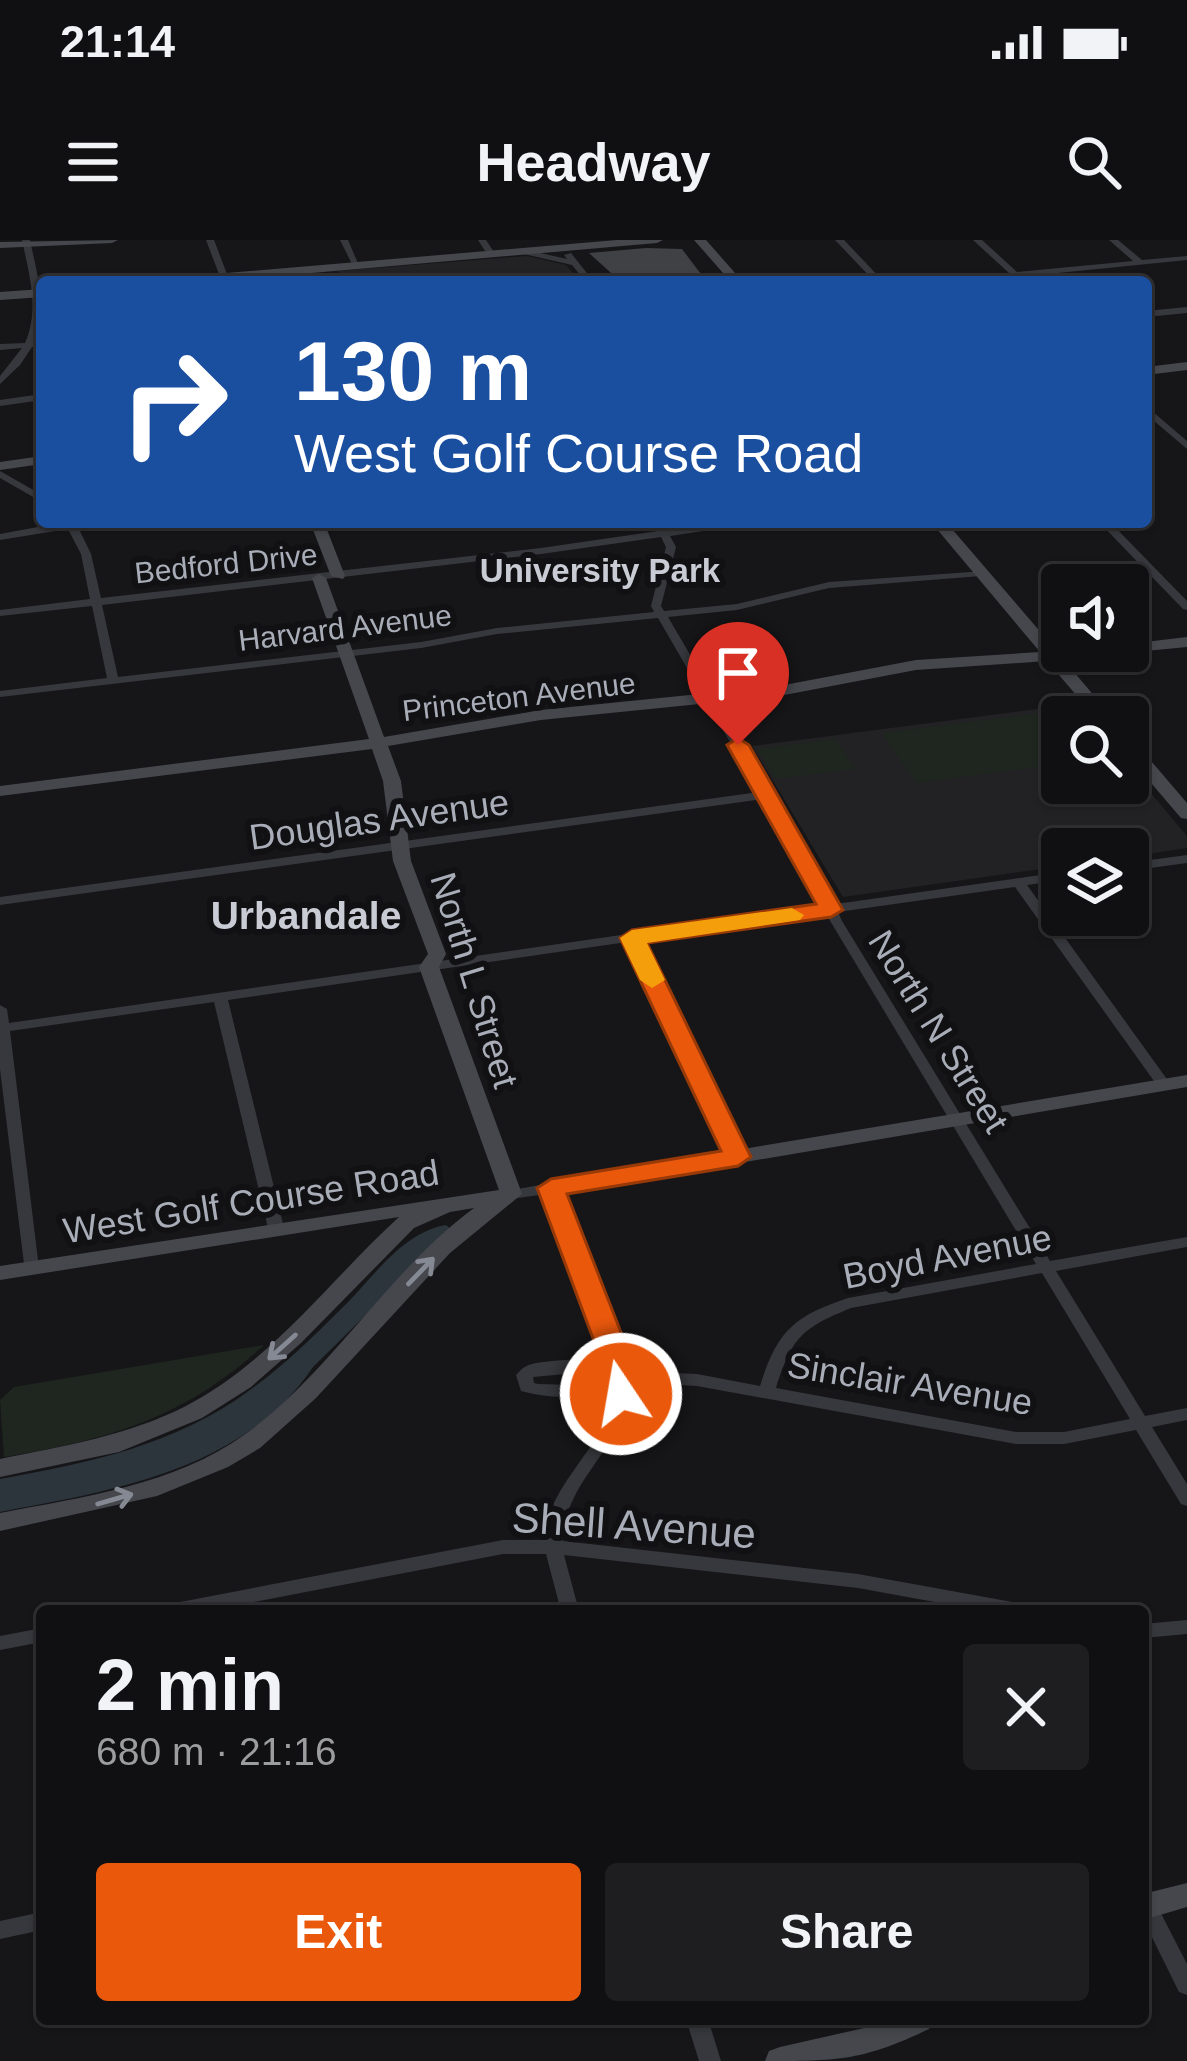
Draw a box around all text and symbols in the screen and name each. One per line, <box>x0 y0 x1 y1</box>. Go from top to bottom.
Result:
text: 21:14 <box>60 16 175 67</box>
icon: menu <box>60 129 126 195</box>
icon: search <box>1061 129 1127 195</box>
text: Headway <box>476 132 711 192</box>
icon: right <box>96 324 252 480</box>
text: 130 m <box>294 324 532 418</box>
text: West Golf Course Road <box>294 423 863 483</box>
street label: Bedford Drive <box>133 538 319 589</box>
district label: University Park <box>480 552 721 589</box>
map controls <box>1041 564 1149 936</box>
button: sound <box>1041 564 1149 672</box>
street label: Harvard Avenue <box>236 598 453 657</box>
pin <box>687 622 789 745</box>
icon: arrive <box>705 640 771 706</box>
street label: Princeton Avenue <box>400 666 637 727</box>
button: search <box>1041 696 1149 804</box>
street label: Douglas Avenue <box>247 781 511 858</box>
button: layers <box>1041 828 1149 936</box>
street label: North L Street <box>422 868 527 1093</box>
district label: Urbandale <box>211 894 401 937</box>
street label: North N Street <box>860 923 1017 1140</box>
street label: West Golf Course Road <box>60 1152 442 1251</box>
street label: Boyd Avenue <box>839 1216 1055 1297</box>
one-way arrow <box>407 1257 435 1286</box>
position arrow <box>558 1331 684 1457</box>
one-way arrow <box>267 1333 298 1360</box>
street label: Sinclair Avenue <box>784 1344 1035 1423</box>
one-way arrow <box>95 1486 133 1508</box>
street label: Shell Avenue <box>510 1494 758 1557</box>
button: close <box>963 1644 1089 1770</box>
text: 2 min <box>96 1645 284 1725</box>
text: 680 m · 21:16 <box>96 1730 337 1773</box>
button: Exit <box>96 1863 581 2001</box>
button: Share <box>605 1863 1089 2001</box>

